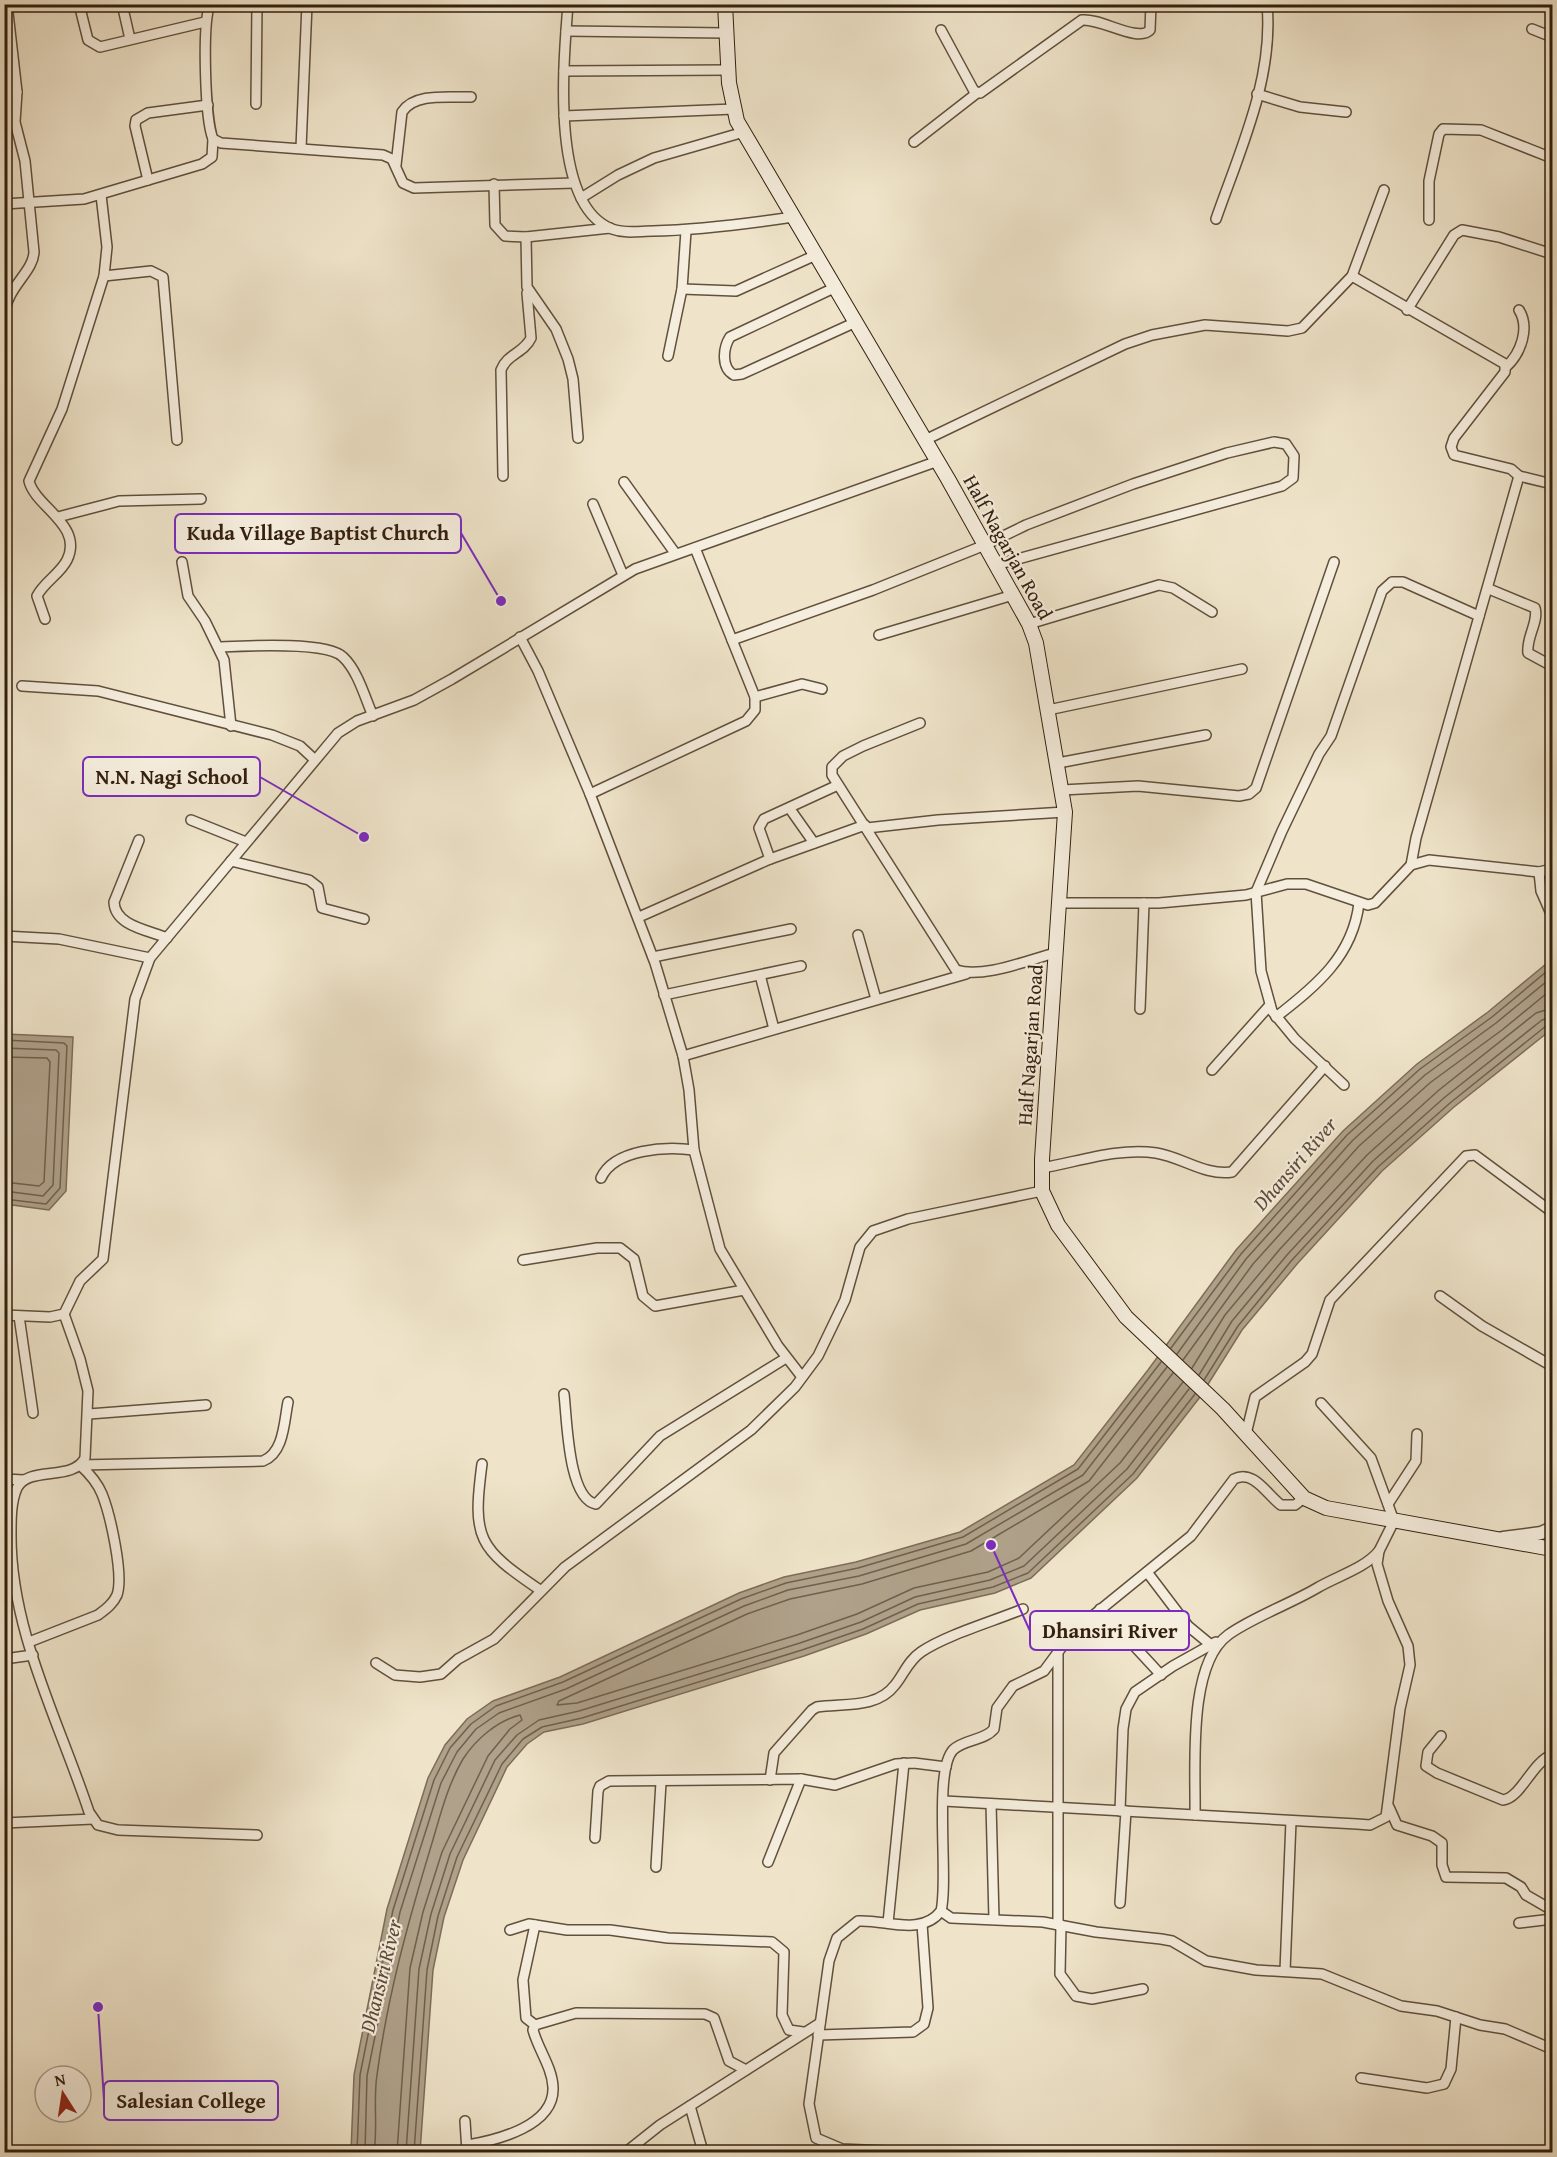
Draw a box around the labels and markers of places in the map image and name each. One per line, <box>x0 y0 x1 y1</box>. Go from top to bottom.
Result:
callout: Kuda Village Baptist Church <box>175 514 461 553</box>
callout: N.N. Nagi School <box>83 757 260 796</box>
callout: Dhansiri River <box>1030 1611 1189 1650</box>
callout: Salesian College <box>104 2081 278 2120</box>

